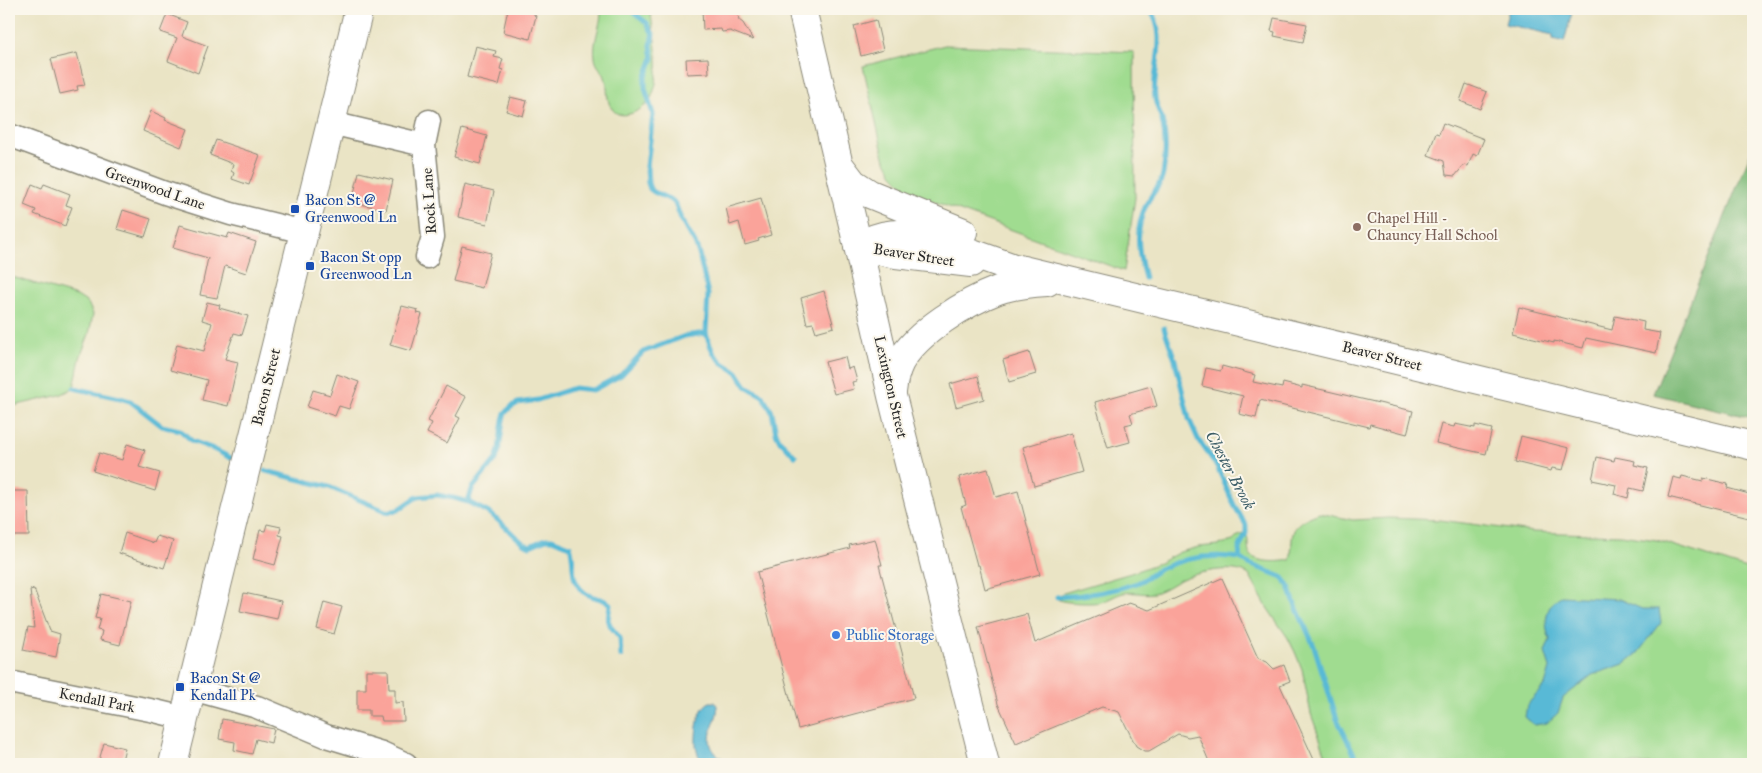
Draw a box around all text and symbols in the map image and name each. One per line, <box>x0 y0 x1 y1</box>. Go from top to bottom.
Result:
street label: Greenwood Lane <box>103 162 207 214</box>
street label: Rock Lane <box>418 167 440 235</box>
place label: Bacon St @ Greenwood Ln <box>305 191 397 226</box>
marker: Bacon St @ Greenwood Ln <box>289 203 301 215</box>
place label: Chapel Hill - Chauncy Hall School <box>1367 209 1499 244</box>
marker: Chapel Hill - Chauncy Hall School <box>1351 221 1363 233</box>
street label: Beaver Street <box>872 240 956 270</box>
place label: Bacon St opp Greenwood Ln <box>320 248 412 283</box>
marker: Bacon St opp Greenwood Ln <box>304 260 316 272</box>
street label: Lexington Street <box>870 334 912 441</box>
street label: Beaver Street <box>1340 337 1425 375</box>
street label: Bacon Street <box>248 346 284 427</box>
water label: Chester Brook <box>1202 428 1259 513</box>
place label: Public Storage <box>846 626 934 644</box>
marker: Public Storage <box>830 629 842 641</box>
place label: Bacon St @ Kendall Pk <box>190 669 261 704</box>
marker: Bacon St @ Kendall Pk <box>174 681 186 693</box>
street label: Kendall Park <box>57 684 137 716</box>

